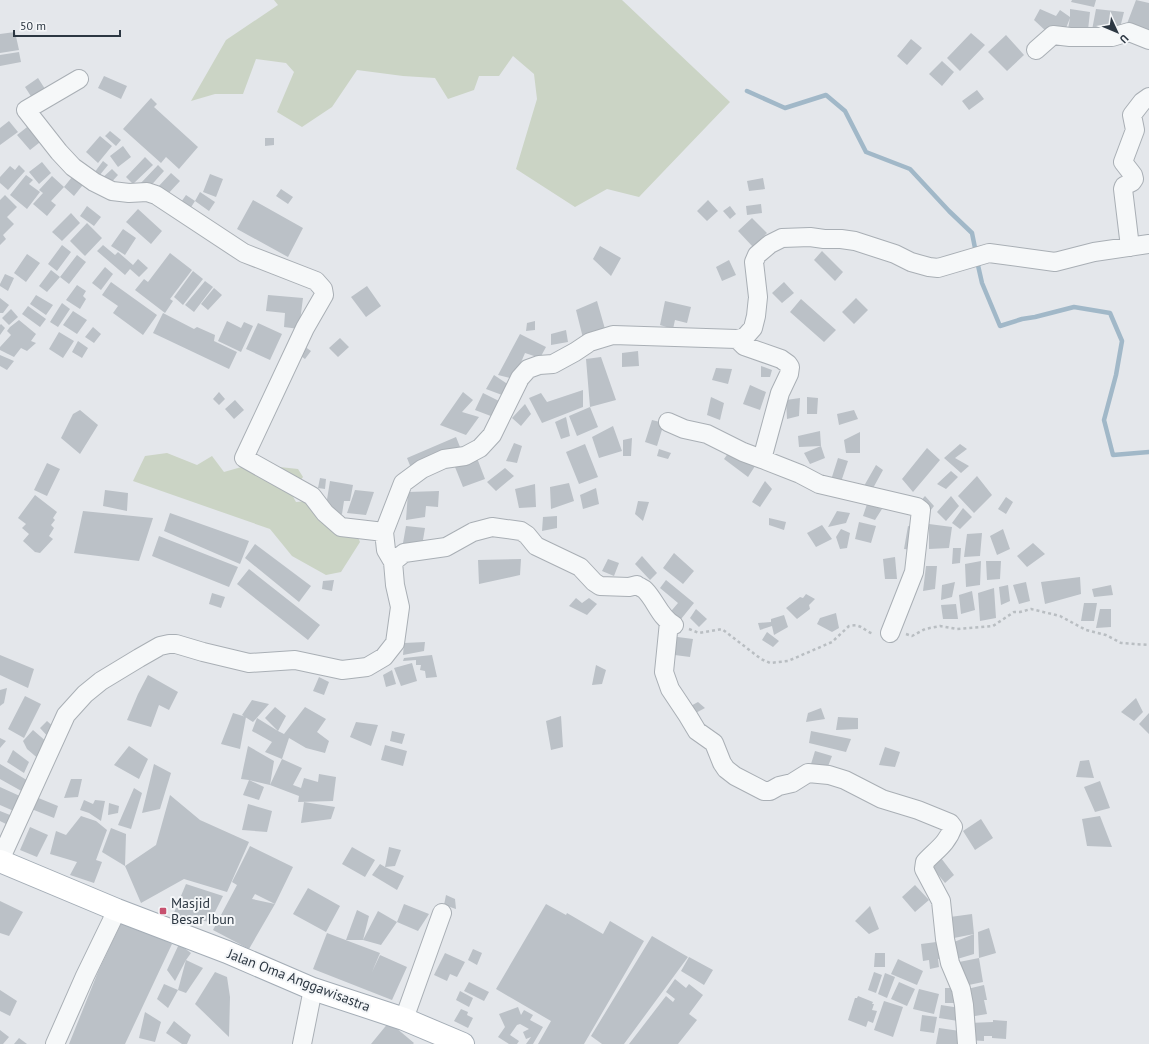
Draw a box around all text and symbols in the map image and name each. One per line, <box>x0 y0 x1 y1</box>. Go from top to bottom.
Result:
scale bar <box>14 12 120 38</box>
north arrow <box>1097 12 1137 52</box>
text: 50 m <box>20 18 46 33</box>
text: U <box>1117 32 1132 46</box>
place label: Masjid Besar Ibun <box>171 894 234 928</box>
marker: Masjid Besar Ibun <box>158 906 168 916</box>
street label: Jalan Oma Anggawisastra <box>224 944 373 1016</box>

